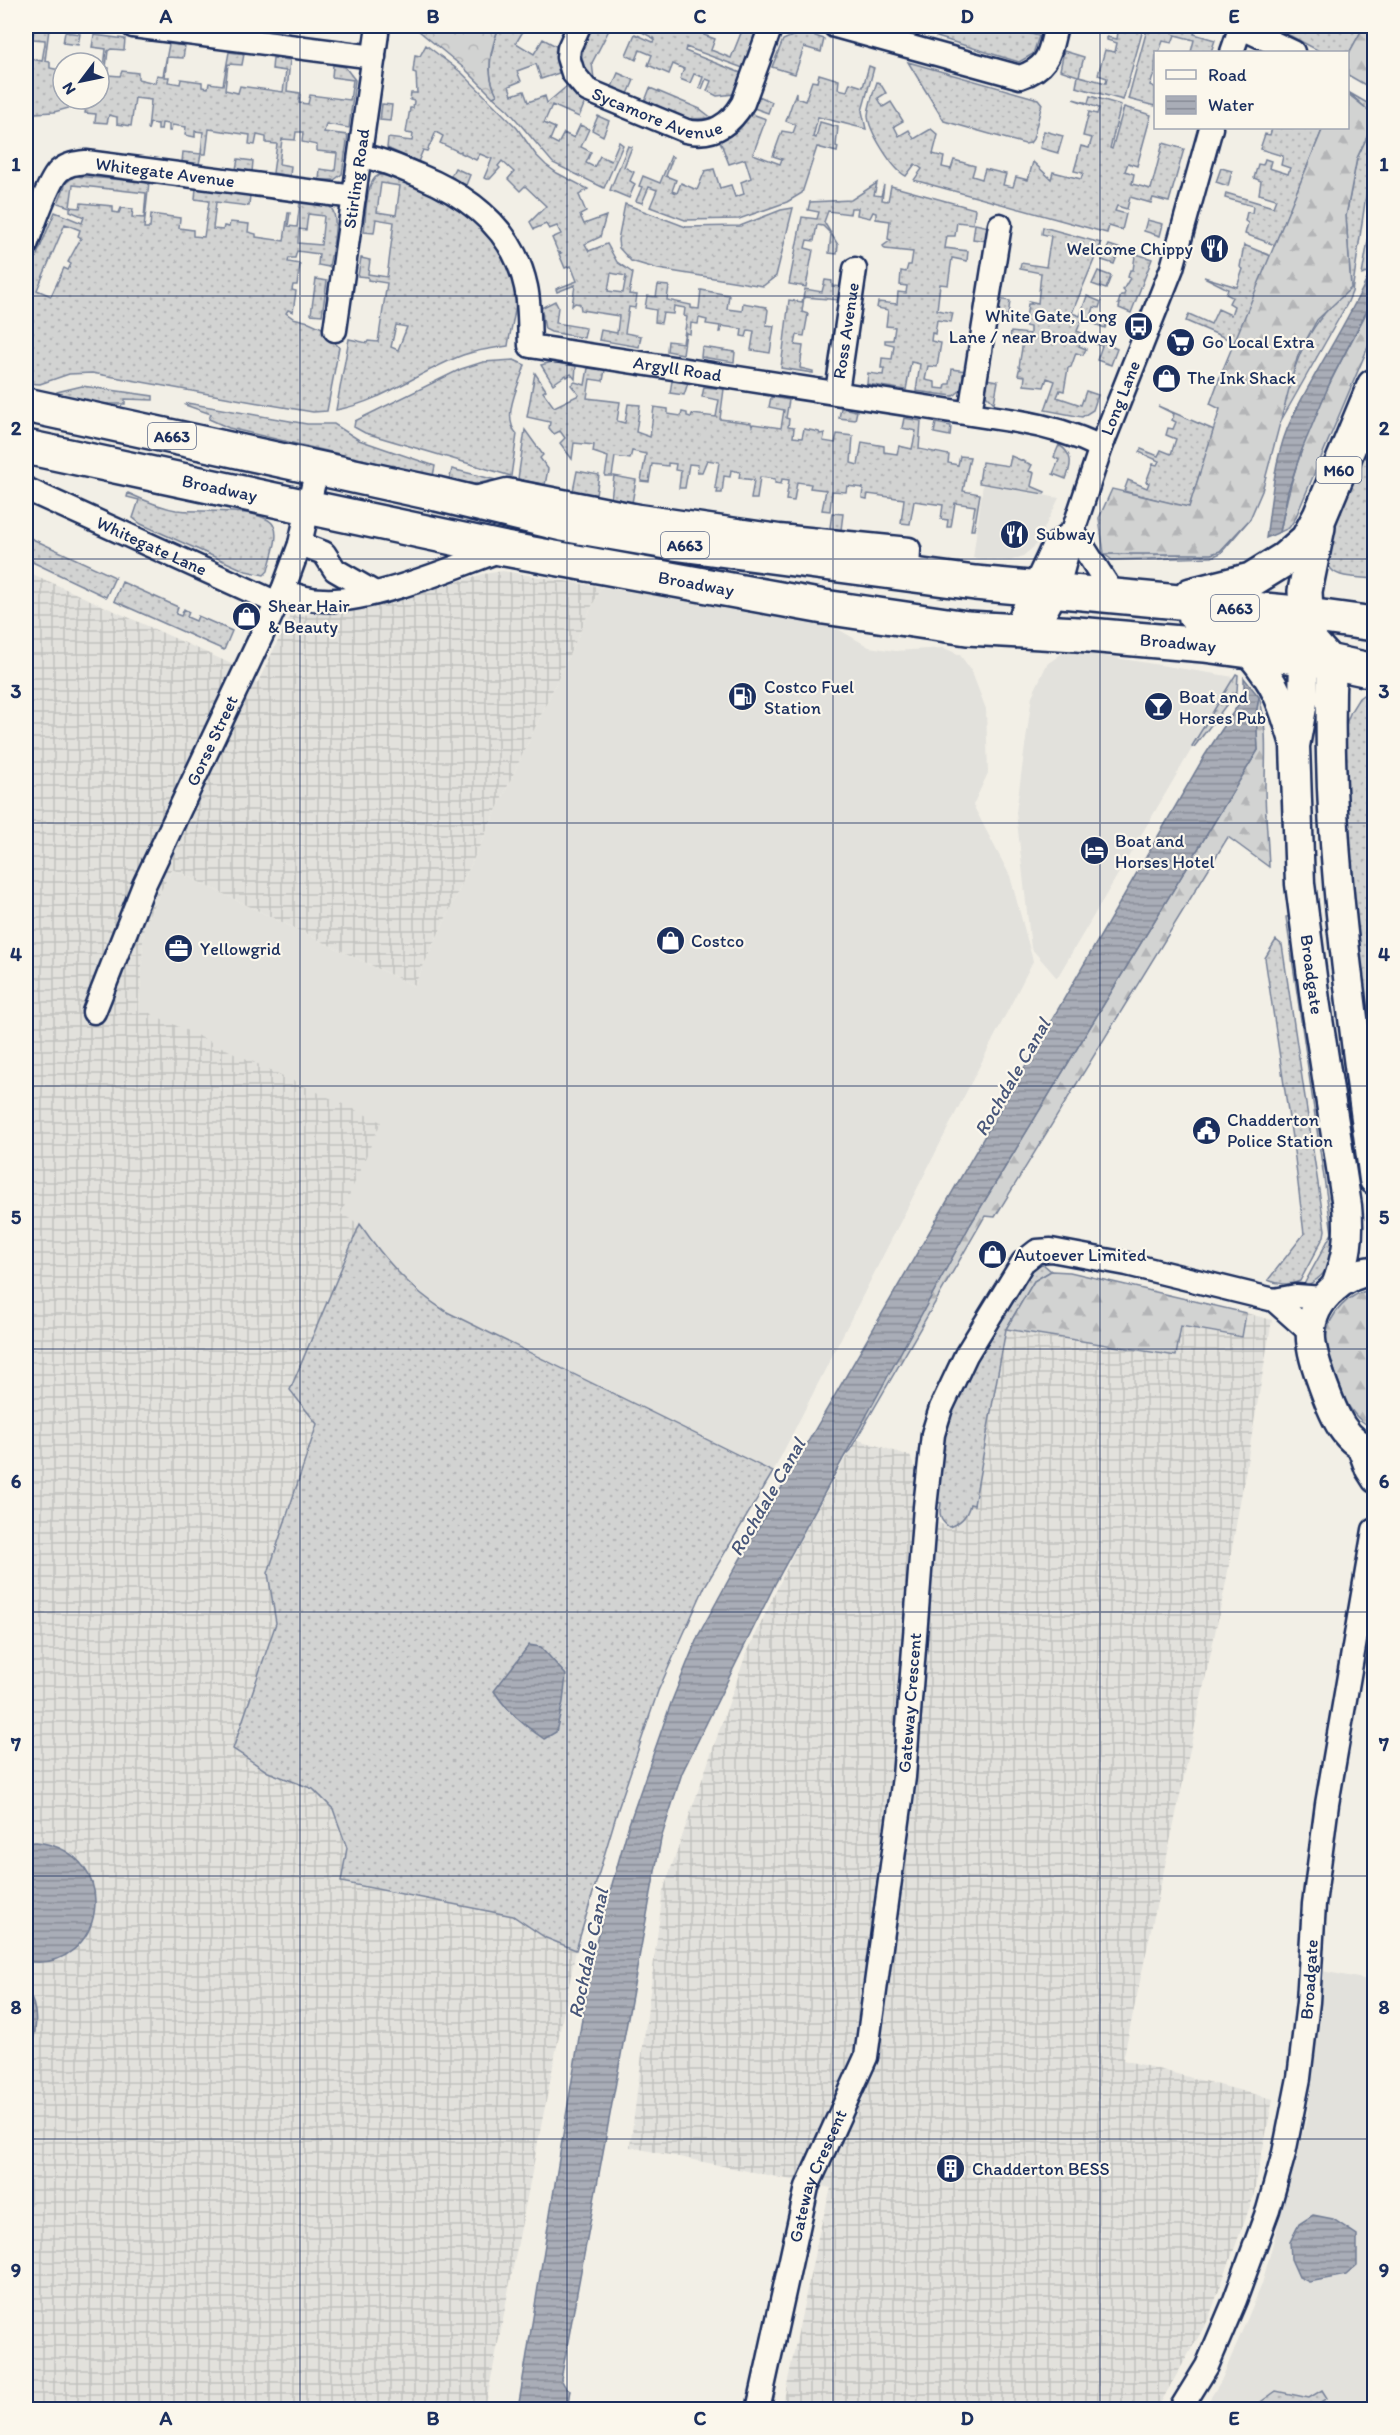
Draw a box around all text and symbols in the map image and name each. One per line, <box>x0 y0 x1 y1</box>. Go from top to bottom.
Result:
text: A <box>159 4 173 28</box>
text: B <box>427 4 440 28</box>
text: C <box>694 4 707 28</box>
text: D <box>960 4 974 28</box>
text: E <box>1228 4 1240 28</box>
north arrow <box>51 51 111 111</box>
legend <box>1154 51 1349 129</box>
text: Road <box>1208 64 1247 86</box>
text: N <box>58 79 80 98</box>
street label: Sycamore Avenue <box>589 82 726 144</box>
text: Water <box>1208 94 1254 116</box>
street label: Stirling Road <box>338 127 374 230</box>
text: 1 <box>11 152 21 176</box>
street label: Whitegate Avenue <box>94 152 236 192</box>
text: 1 <box>1379 152 1389 176</box>
restaurant icon: Welcome Chippy <box>1198 233 1230 265</box>
place label: Welcome Chippy <box>1067 238 1194 260</box>
street label: Ross Avenue <box>828 281 864 380</box>
place label: White Gate, Long Lane / near Broadway <box>949 305 1118 348</box>
bus stop icon: White Gate, Long Lane / near Broadway <box>1122 310 1154 342</box>
supermarket icon: Go Local Extra <box>1165 326 1197 358</box>
place label: Go Local Extra <box>1202 331 1315 353</box>
street label: Argyll Road <box>632 351 723 386</box>
street label: Long Lane <box>1096 357 1145 439</box>
shop icon: The Ink Shack <box>1150 362 1182 394</box>
place label: The Ink Shack <box>1187 367 1296 389</box>
text: 2 <box>11 416 22 440</box>
text: 2 <box>1379 416 1390 440</box>
road number: A663 <box>148 423 196 449</box>
road number: M60 <box>1316 457 1362 483</box>
street label: Broadway <box>180 470 260 507</box>
street label: Whitegate Lane <box>93 511 210 581</box>
restaurant icon: Subway <box>999 518 1031 550</box>
place label: Subway <box>1036 523 1096 545</box>
road number: A663 <box>661 532 709 558</box>
street label: Broadway <box>656 566 736 602</box>
place label: Shear Hair & Beauty <box>268 595 350 638</box>
road number: A663 <box>1211 595 1259 621</box>
shop icon: Shear Hair & Beauty <box>231 600 263 632</box>
street label: Broadway <box>1139 628 1218 658</box>
place label: Costco Fuel Station <box>764 676 854 719</box>
text: 3 <box>11 679 22 703</box>
text: 3 <box>1379 679 1390 703</box>
fuel station icon: Costco Fuel Station <box>727 681 759 713</box>
place label: Boat and Horses Pub <box>1179 686 1266 729</box>
bar icon: Boat and Horses Pub <box>1142 691 1174 723</box>
street label: Gorse Street <box>181 692 243 789</box>
place label: Boat and Horses Hotel <box>1115 830 1215 873</box>
hotel icon: Boat and Horses Hotel <box>1078 835 1110 867</box>
shop icon: Costco <box>654 925 686 957</box>
place label: Costco <box>691 930 744 952</box>
office icon: Yellowgrid <box>163 933 195 965</box>
street label: Broadgate <box>1296 933 1328 1016</box>
place label: Yellowgrid <box>200 938 281 960</box>
text: 4 <box>10 942 22 966</box>
text: 4 <box>1378 942 1390 966</box>
water label: Rochdale Canal <box>969 1013 1056 1140</box>
place label: Chadderton Police Station <box>1227 1109 1333 1152</box>
public building icon: Chadderton Police Station <box>1190 1114 1222 1146</box>
text: 5 <box>11 1205 22 1229</box>
text: 5 <box>1379 1205 1390 1229</box>
shop icon: Autoever Limited <box>977 1239 1009 1271</box>
place label: Autoever Limited <box>1014 1244 1147 1266</box>
water label: Rochdale Canal <box>724 1433 811 1560</box>
text: 6 <box>11 1469 22 1493</box>
text: 6 <box>1379 1469 1390 1493</box>
street label: Gateway Crescent <box>893 1632 926 1774</box>
text: 7 <box>10 1732 21 1756</box>
text: 7 <box>1378 1732 1389 1756</box>
water label: Rochdale Canal <box>563 1885 614 2020</box>
street label: Broadgate <box>1295 1939 1323 2021</box>
text: 8 <box>11 1995 22 2019</box>
text: 8 <box>1379 1995 1390 2019</box>
street label: Gateway Crescent <box>784 2106 852 2245</box>
building icon: Chadderton BESS <box>935 2153 967 2185</box>
place label: Chadderton BESS <box>972 2158 1110 2180</box>
text: 9 <box>11 2258 21 2282</box>
text: 9 <box>1379 2258 1389 2282</box>
text: A <box>159 2406 173 2430</box>
text: B <box>427 2406 440 2430</box>
text: C <box>694 2406 707 2430</box>
text: D <box>960 2406 974 2430</box>
text: E <box>1228 2406 1240 2430</box>

